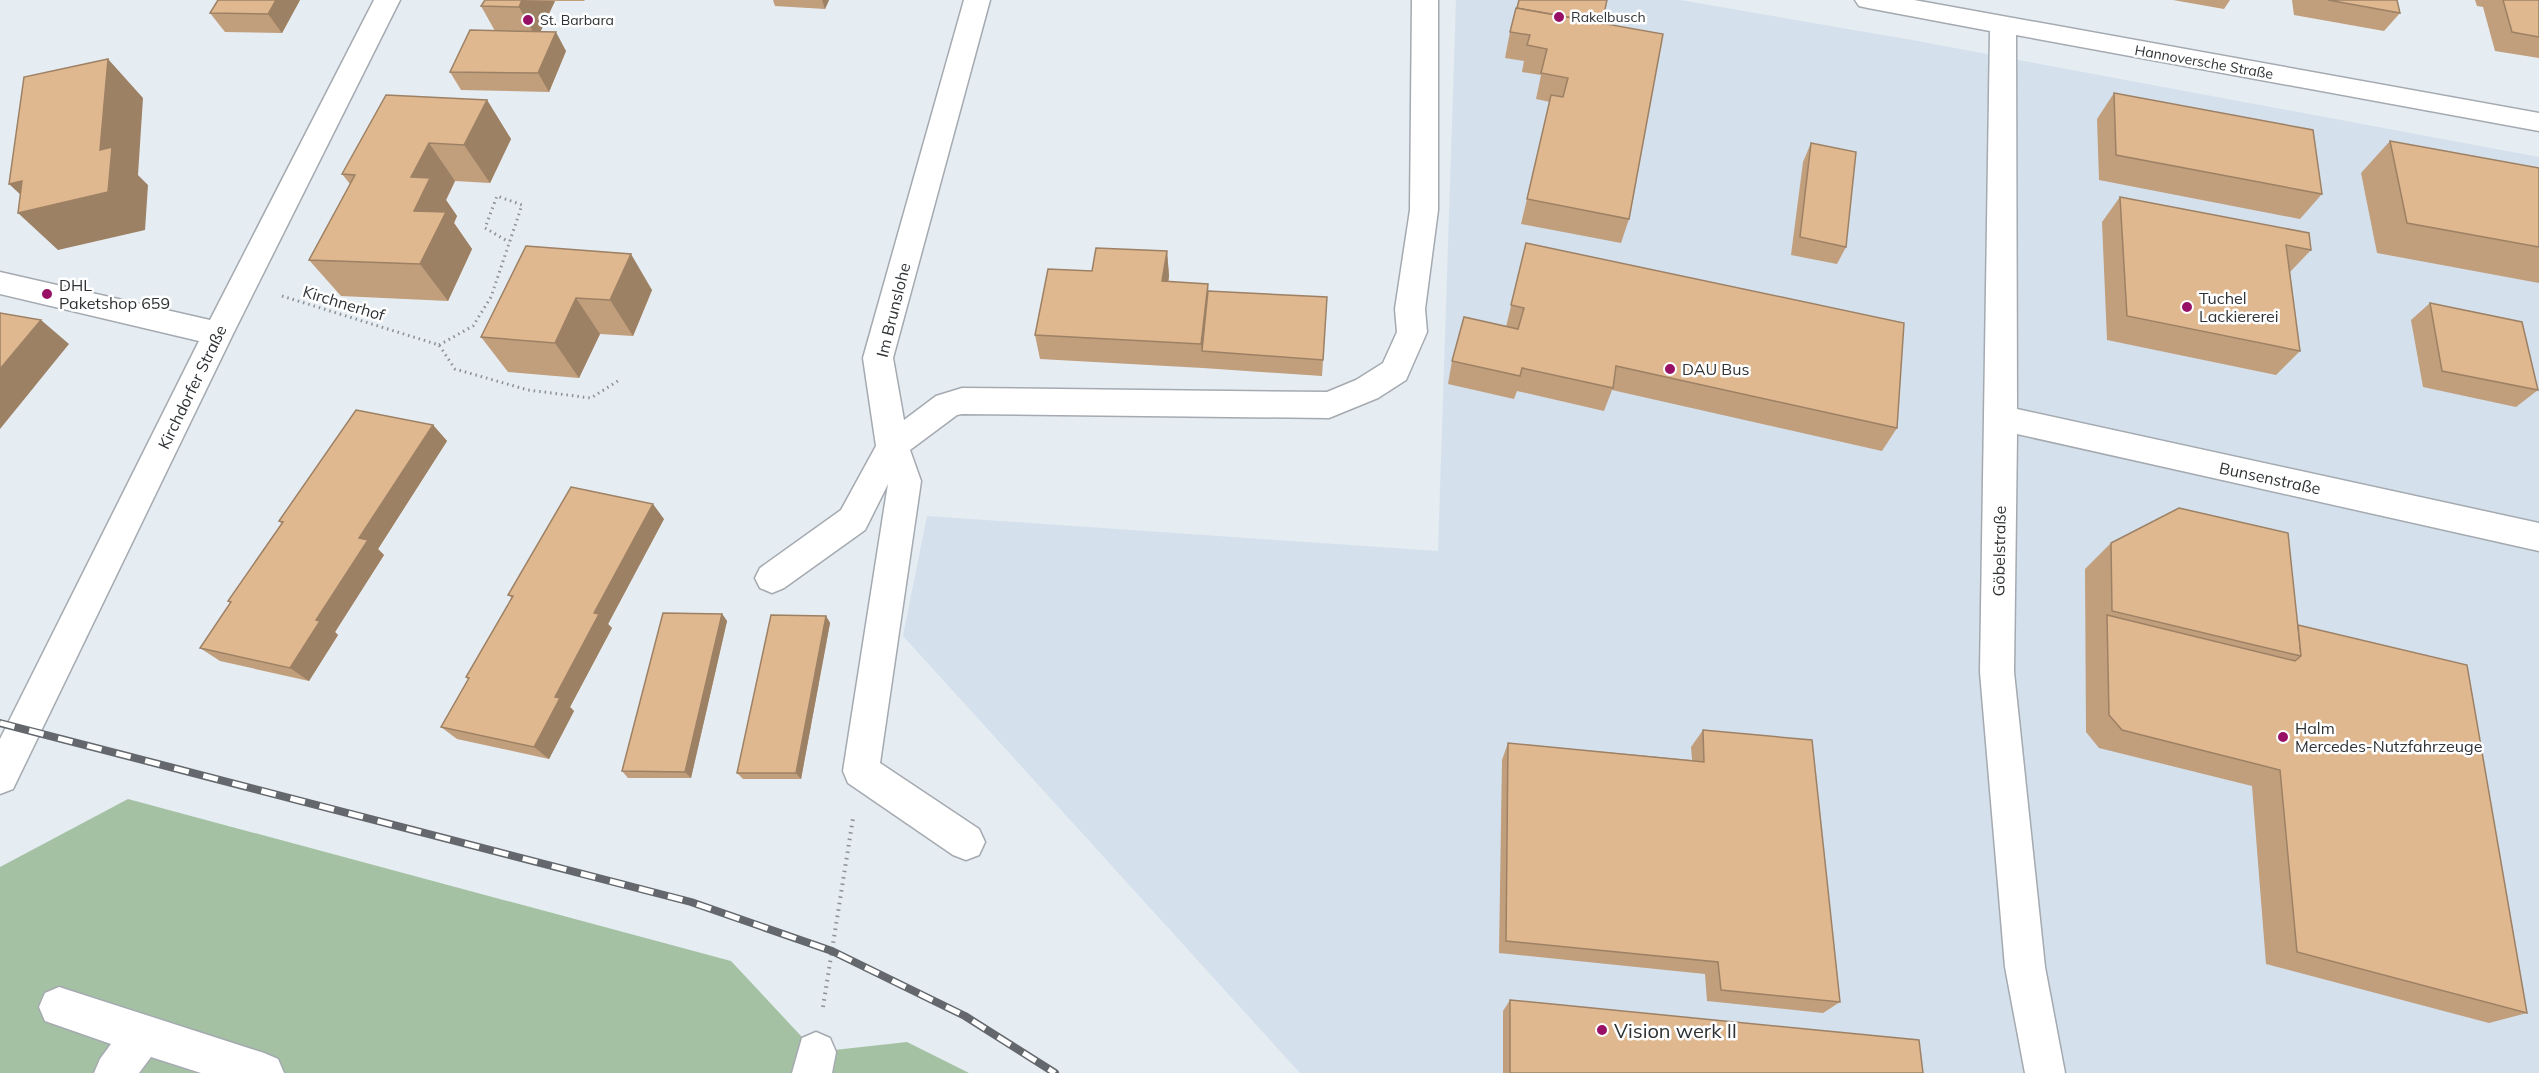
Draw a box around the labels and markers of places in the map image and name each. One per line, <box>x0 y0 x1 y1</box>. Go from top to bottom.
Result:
place label: Rakelbusch <box>1571 8 1646 26</box>
marker: Rakelbusch <box>1552 10 1566 24</box>
place label: St. Barbara <box>540 11 614 29</box>
marker: St. Barbara <box>521 13 535 27</box>
place label: DHL Paketshop 659 <box>59 275 170 313</box>
marker: DHL Paketshop 659 <box>40 287 54 301</box>
place label: Tuchel Lackiererei <box>2199 288 2279 326</box>
marker: Tuchel Lackiererei <box>2180 300 2194 314</box>
place label: DAU Bus <box>1682 359 1749 379</box>
marker: DAU Bus <box>1663 362 1677 376</box>
place label: Halm Mercedes-Nutzfahrzeuge <box>2295 718 2482 756</box>
marker: Halm Mercedes-Nutzfahrzeuge <box>2276 730 2290 744</box>
place label: Vision werk II <box>1614 1018 1737 1043</box>
marker: Vision werk II <box>1595 1023 1609 1037</box>

